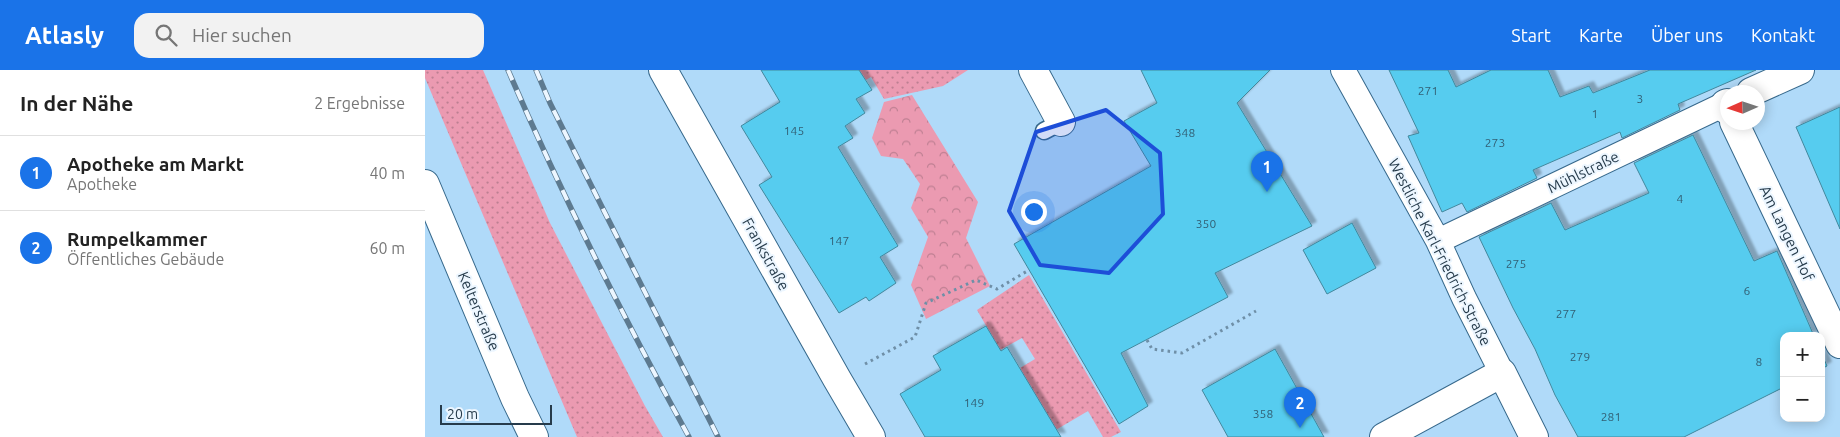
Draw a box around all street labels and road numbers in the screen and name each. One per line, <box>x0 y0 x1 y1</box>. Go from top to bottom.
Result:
street label: Mühlstraße <box>1545 147 1621 197</box>
street label: Westliche Karl-Friedrich-Straße <box>1385 156 1495 348</box>
street label: Am Langen Hof <box>1757 183 1818 284</box>
street label: Frankstraße <box>739 215 793 293</box>
street label: Kelterstraße <box>455 269 503 353</box>

